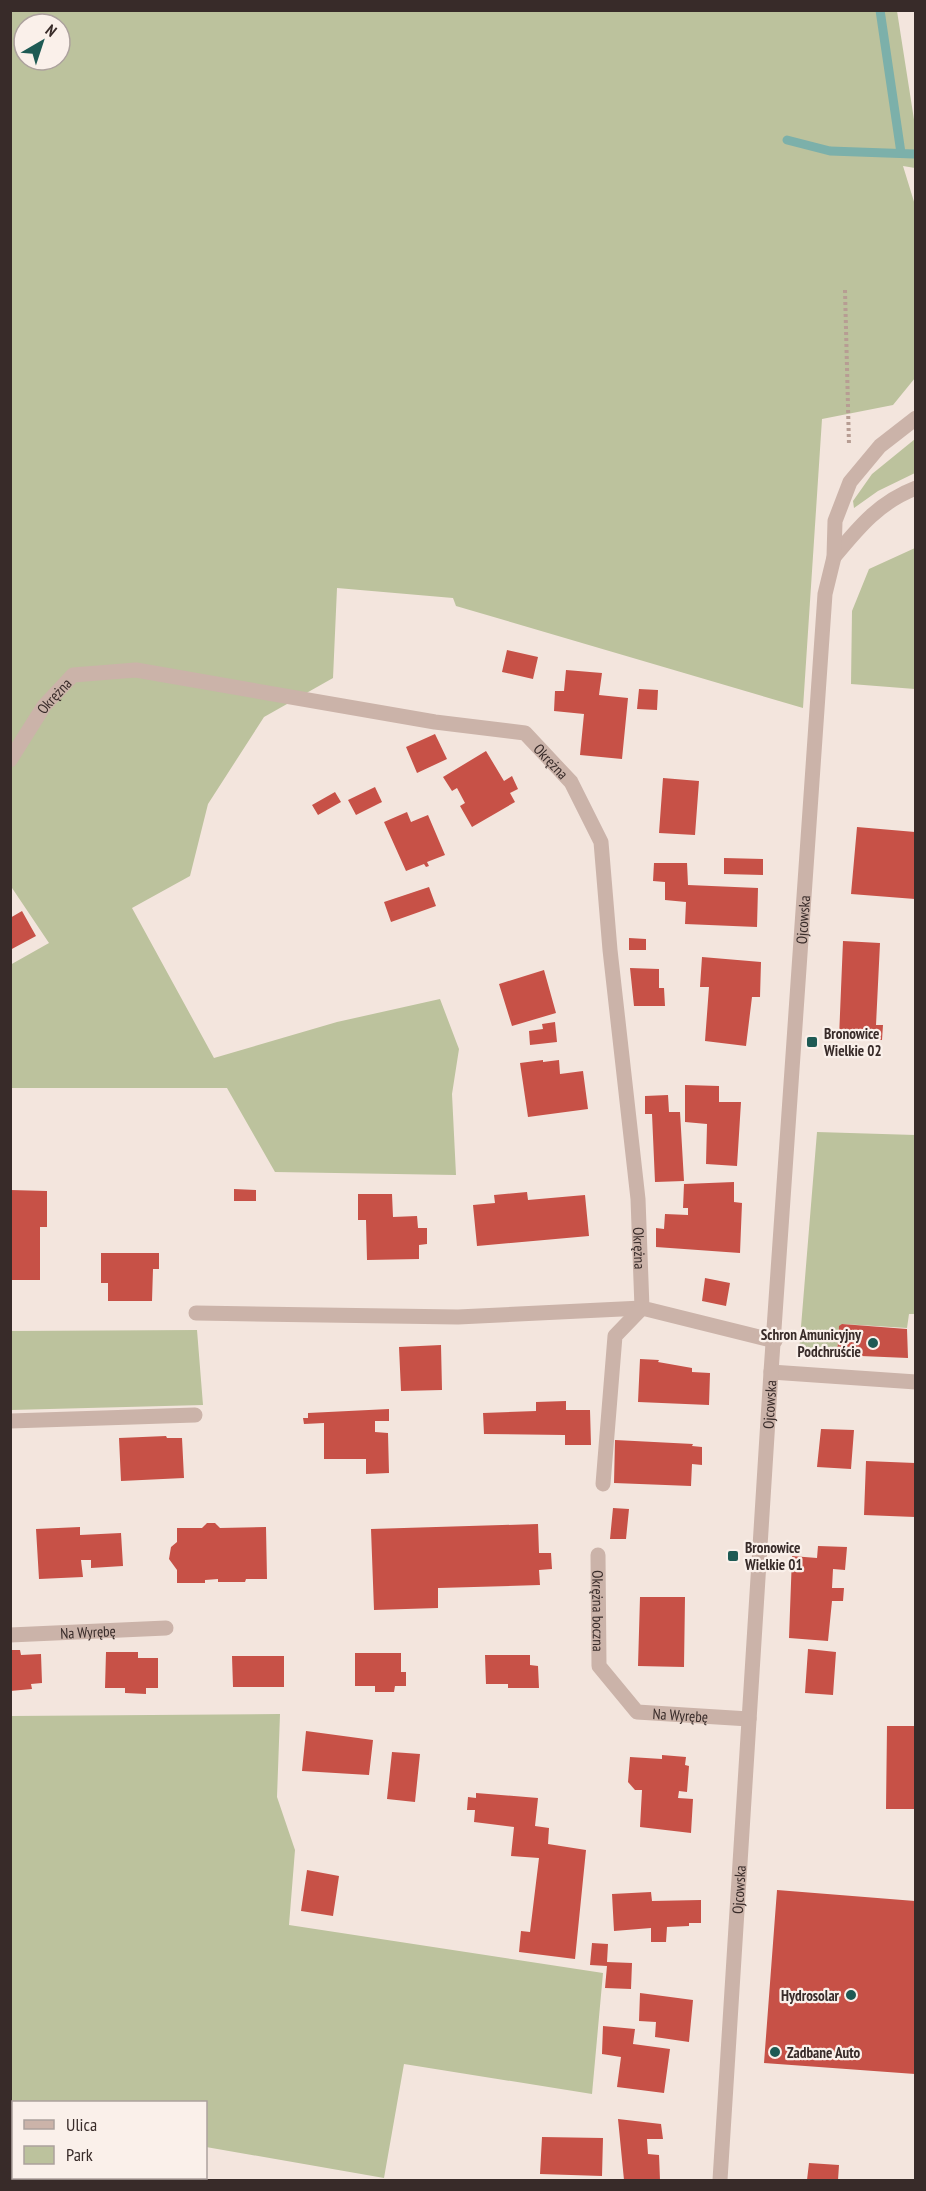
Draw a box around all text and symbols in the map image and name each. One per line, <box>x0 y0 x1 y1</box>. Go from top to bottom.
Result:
north arrow <box>12 12 72 72</box>
text: N <box>42 20 61 41</box>
street label: Okrężna <box>32 674 75 717</box>
street label: Okrężna <box>530 739 573 783</box>
street label: Ojcowska <box>791 895 814 945</box>
place label: Bronowice Wielkie 02 <box>823 1024 882 1060</box>
marker: Bronowice Wielkie 02 <box>805 1035 819 1049</box>
street label: Okrężna <box>630 1227 650 1270</box>
place label: Schron Amunicyjny Podchruście <box>761 1325 862 1361</box>
marker: Schron Amunicyjny Podchruście <box>866 1336 880 1350</box>
street label: Ojcowska <box>758 1380 780 1429</box>
place label: Bronowice Wielkie 01 <box>744 1538 803 1574</box>
marker: Bronowice Wielkie 01 <box>726 1549 740 1563</box>
street label: Okrężna boczna <box>589 1570 608 1652</box>
street label: Na Wyrębę <box>60 1621 116 1642</box>
street label: Na Wyrębę <box>652 1703 709 1726</box>
street label: Ojcowska <box>727 1865 749 1914</box>
place label: Hydrosolar <box>781 1986 840 2005</box>
marker: Hydrosolar <box>844 1988 858 2002</box>
place label: Zadbane Auto <box>787 2043 861 2062</box>
marker: Zadbane Auto <box>768 2045 782 2059</box>
legend <box>12 2101 207 2179</box>
text: Ulica <box>66 2113 97 2136</box>
text: Park <box>66 2143 93 2166</box>

